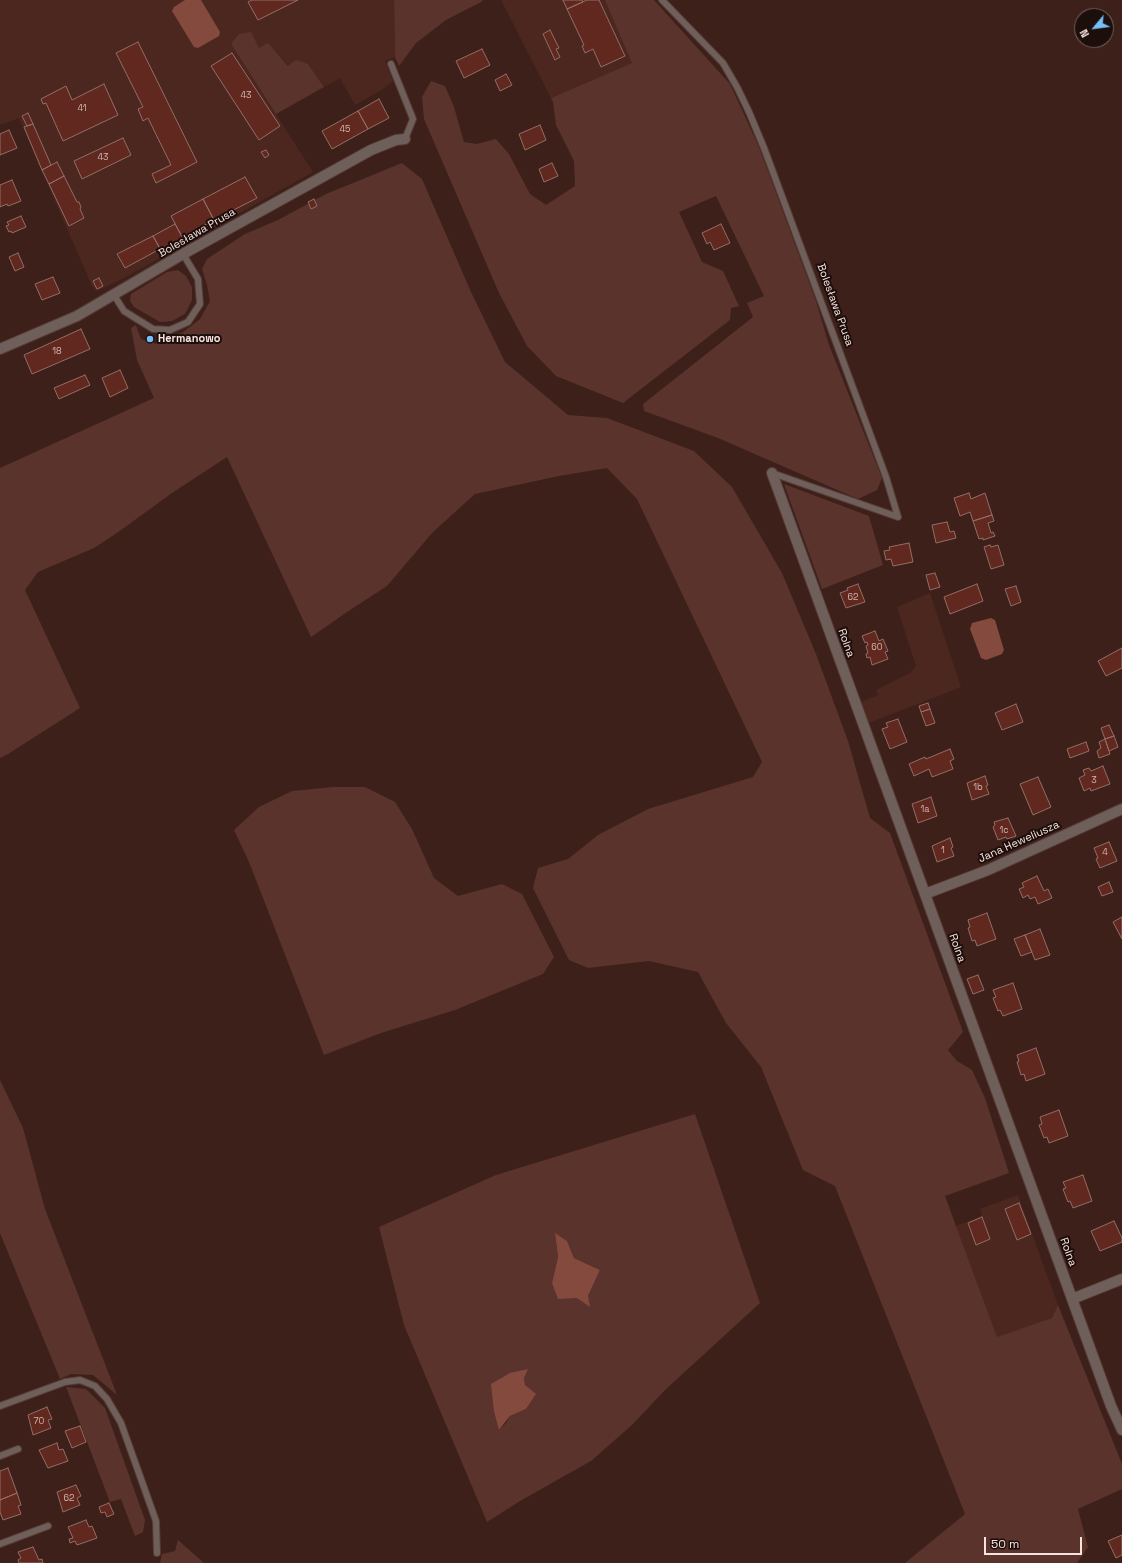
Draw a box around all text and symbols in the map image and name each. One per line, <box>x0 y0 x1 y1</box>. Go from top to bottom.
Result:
north arrow <box>1074 8 1114 48</box>
text: N <box>1076 27 1092 40</box>
house number: 43 <box>240 91 252 101</box>
house number: 41 <box>77 104 87 114</box>
house number: 45 <box>339 125 351 135</box>
house number: 43 <box>97 153 109 163</box>
street label: Bolesława Prusa <box>156 206 238 260</box>
street label: Bolesława Prusa <box>814 262 856 348</box>
place label: Hermanowo <box>158 332 220 346</box>
marker: Hermanowo <box>145 334 155 344</box>
house number: 18 <box>52 347 62 357</box>
house number: 62 <box>848 593 858 603</box>
street label: Rolna <box>835 627 857 659</box>
house number: 60 <box>871 643 883 653</box>
house number: 3 <box>1091 776 1097 786</box>
house number: 1b <box>973 783 983 793</box>
house number: 1a <box>921 805 929 815</box>
street label: Jana Heweliusza <box>976 818 1062 866</box>
house number: 1c <box>999 826 1009 836</box>
house number: 1 <box>941 846 945 856</box>
house number: 4 <box>1102 848 1108 858</box>
street label: Rolna <box>946 932 968 964</box>
street label: Rolna <box>1057 1236 1079 1268</box>
house number: 70 <box>34 1417 44 1427</box>
house number: 62 <box>64 1494 74 1504</box>
scale bar <box>986 1529 1084 1555</box>
text: 50 m <box>991 1536 1019 1552</box>

